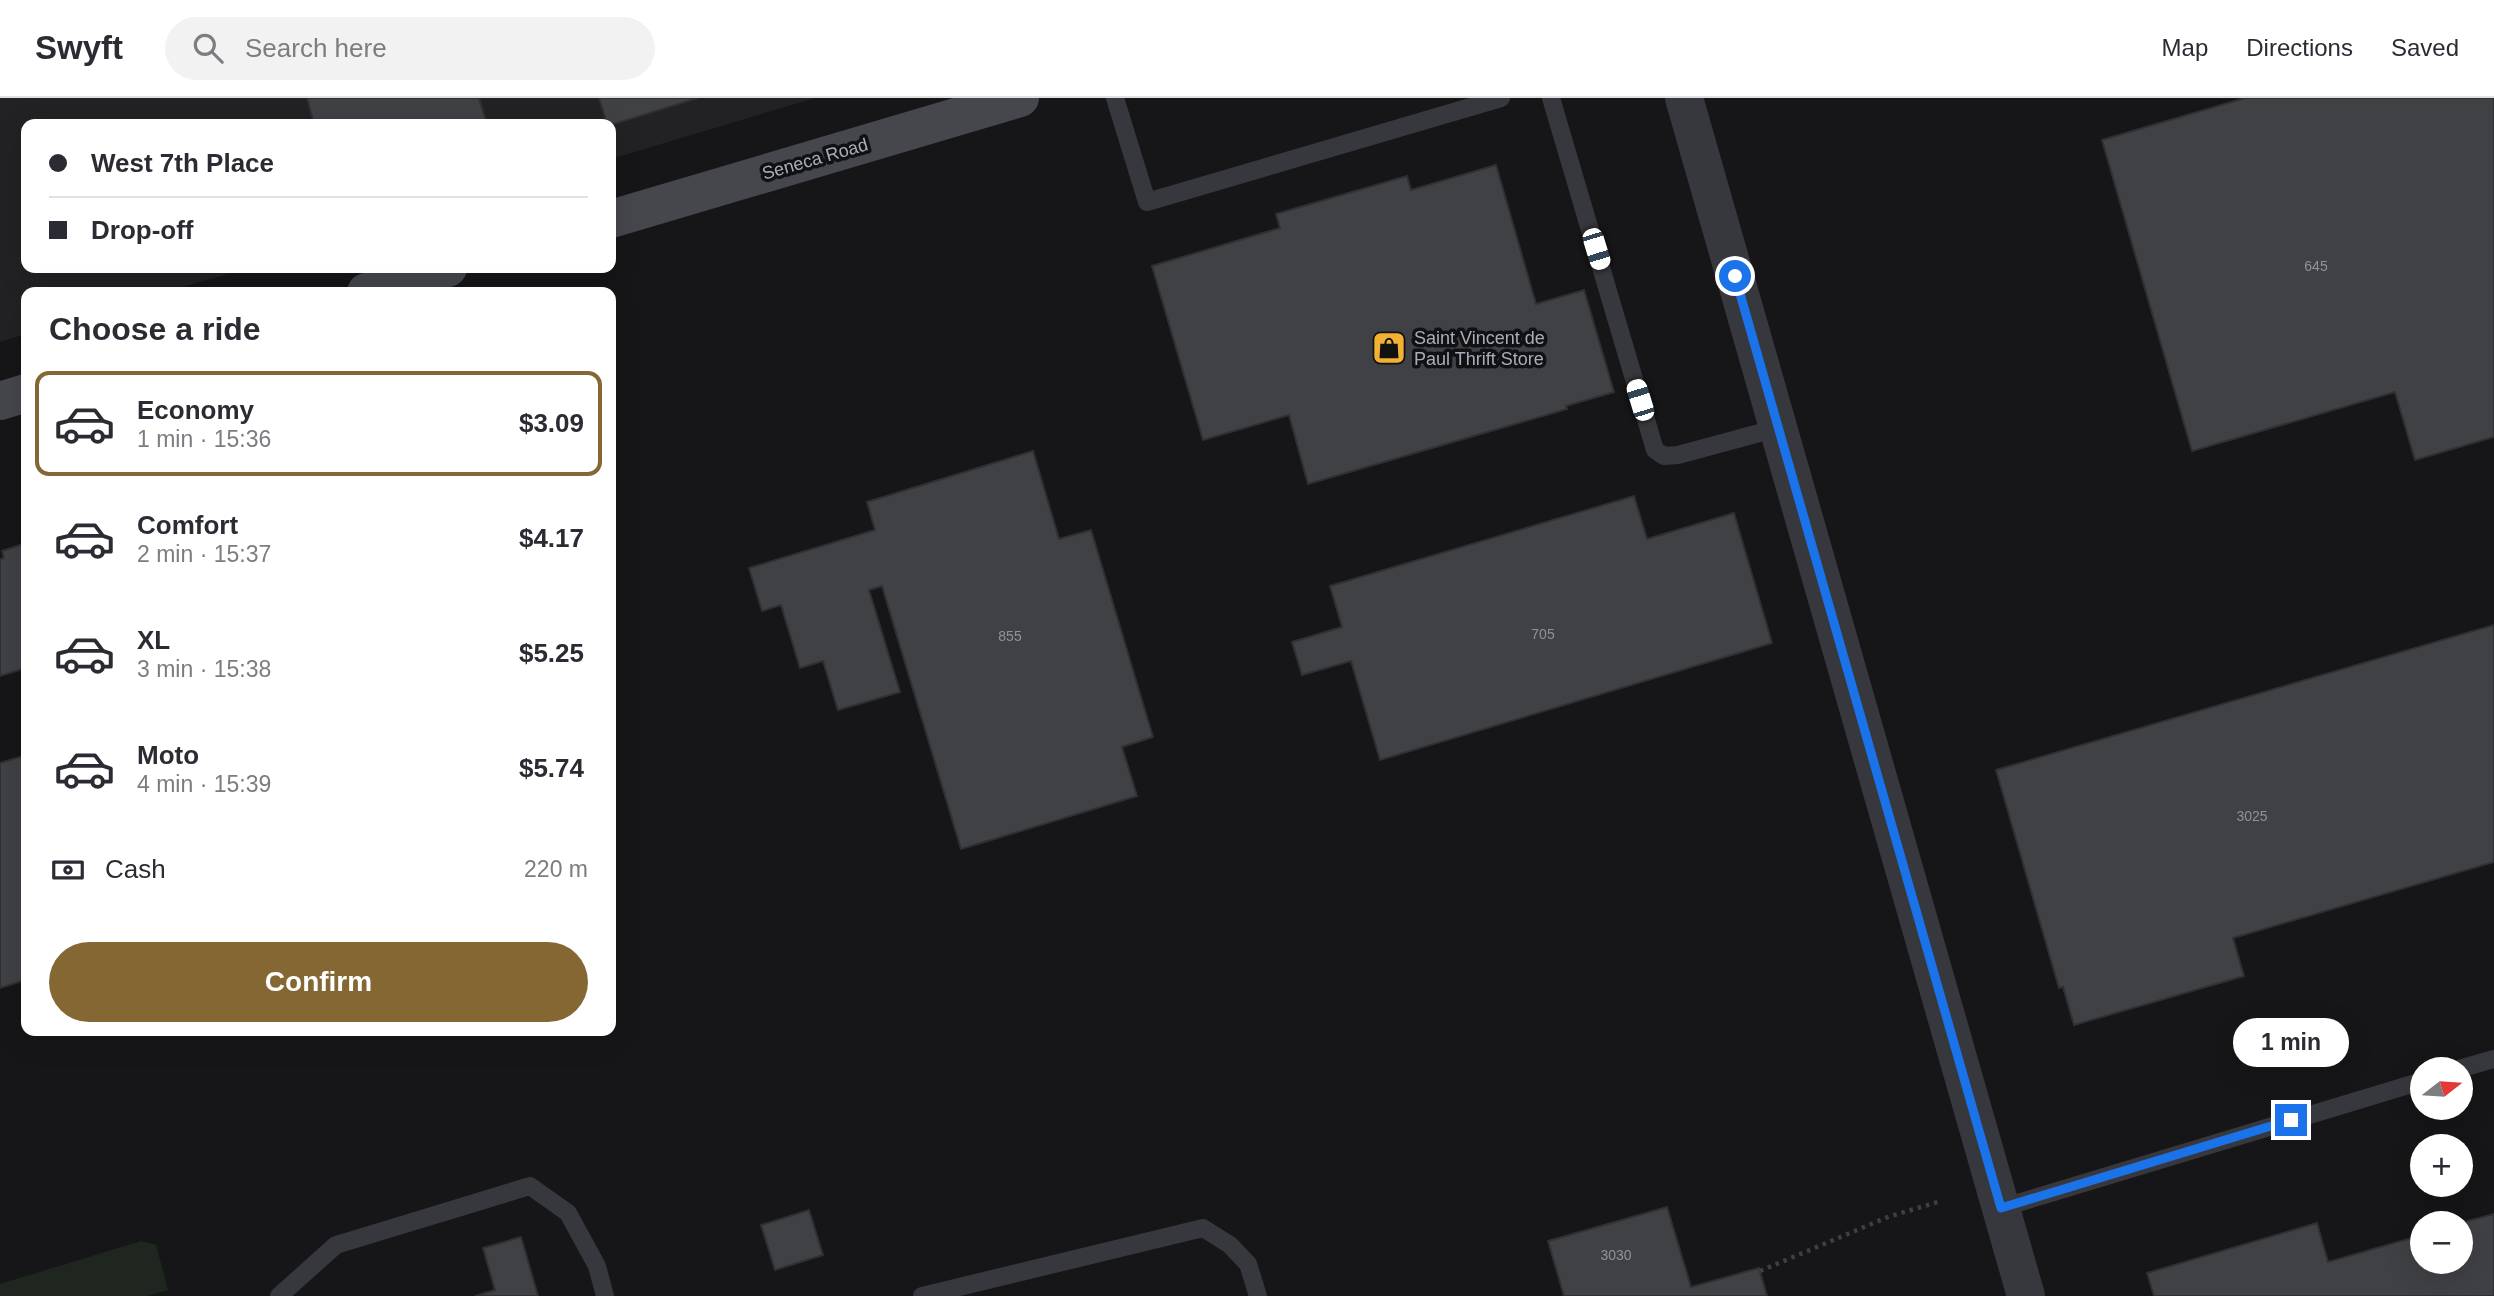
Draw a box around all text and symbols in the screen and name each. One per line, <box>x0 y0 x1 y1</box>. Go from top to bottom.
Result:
search box <box>165 17 655 80</box>
text: Swyft <box>35 29 123 66</box>
icon: search <box>189 29 227 67</box>
text: Search here <box>245 33 387 63</box>
text: Map <box>2162 34 2208 61</box>
text: Directions <box>2246 34 2353 61</box>
text: Saved <box>2391 34 2459 61</box>
street label: Seneca Road <box>760 134 870 184</box>
text: West 7th Place <box>91 148 274 178</box>
text: Drop-off <box>91 215 194 245</box>
car <box>1580 226 1613 272</box>
house number: 645 <box>2304 258 2328 274</box>
route start <box>1719 260 1751 292</box>
text: Choose a ride <box>49 311 261 347</box>
place label: Saint Vincent de Paul Thrift Store <box>1414 328 1545 369</box>
shop icon: Saint Vincent de Paul Thrift Store <box>1370 329 1408 367</box>
car <box>1624 377 1657 423</box>
icon: car <box>53 392 116 455</box>
text: Economy <box>137 395 254 425</box>
text: $3.09 <box>519 408 584 438</box>
text: 1 min · 15:36 <box>137 426 271 452</box>
icon: car <box>53 507 116 570</box>
text: Comfort <box>137 510 238 540</box>
text: $4.17 <box>519 523 584 553</box>
text: 2 min · 15:37 <box>137 541 271 567</box>
icon: car <box>53 622 116 685</box>
text: XL <box>137 625 170 655</box>
house number: 705 <box>1531 626 1555 642</box>
house number: 855 <box>998 628 1022 644</box>
text: $5.25 <box>519 638 584 668</box>
text: 3 min · 15:38 <box>137 656 271 682</box>
icon: car <box>53 737 116 800</box>
text: Moto <box>137 740 199 770</box>
text: $5.74 <box>519 753 584 783</box>
text: 4 min · 15:39 <box>137 771 271 797</box>
house number: 3025 <box>2236 808 2268 824</box>
icon: cash <box>49 851 87 889</box>
text: Cash <box>105 854 166 884</box>
text: 220 m <box>524 856 588 882</box>
button: Confirm <box>49 942 588 1022</box>
callout: 1 min <box>2233 1018 2349 1068</box>
text: 1 min <box>2261 1029 2321 1055</box>
north arrow <box>2410 1057 2473 1120</box>
map controls <box>2410 1057 2473 1274</box>
route end <box>2275 1104 2307 1136</box>
button: + <box>2410 1134 2473 1197</box>
button: − <box>2410 1211 2473 1274</box>
house number: 3030 <box>1600 1247 1632 1263</box>

